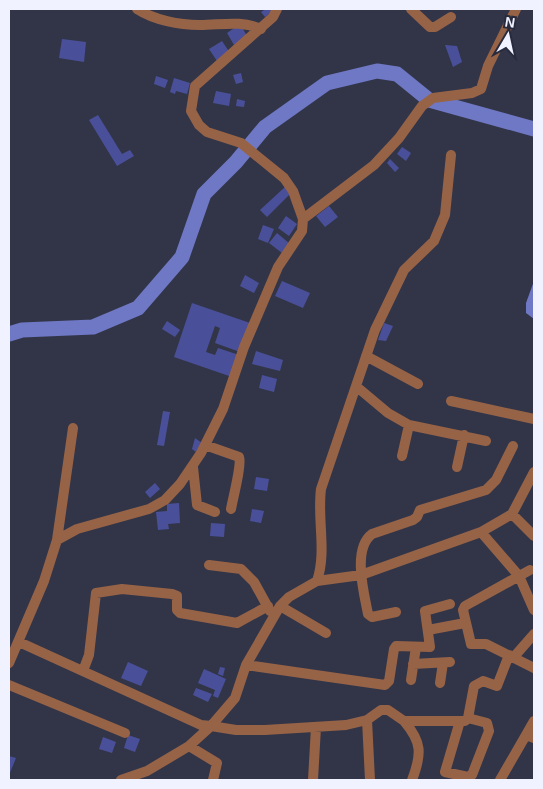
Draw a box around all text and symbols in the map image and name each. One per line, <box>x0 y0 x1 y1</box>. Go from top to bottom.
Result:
north arrow <box>483 10 533 60</box>
text: N <box>504 13 516 31</box>

